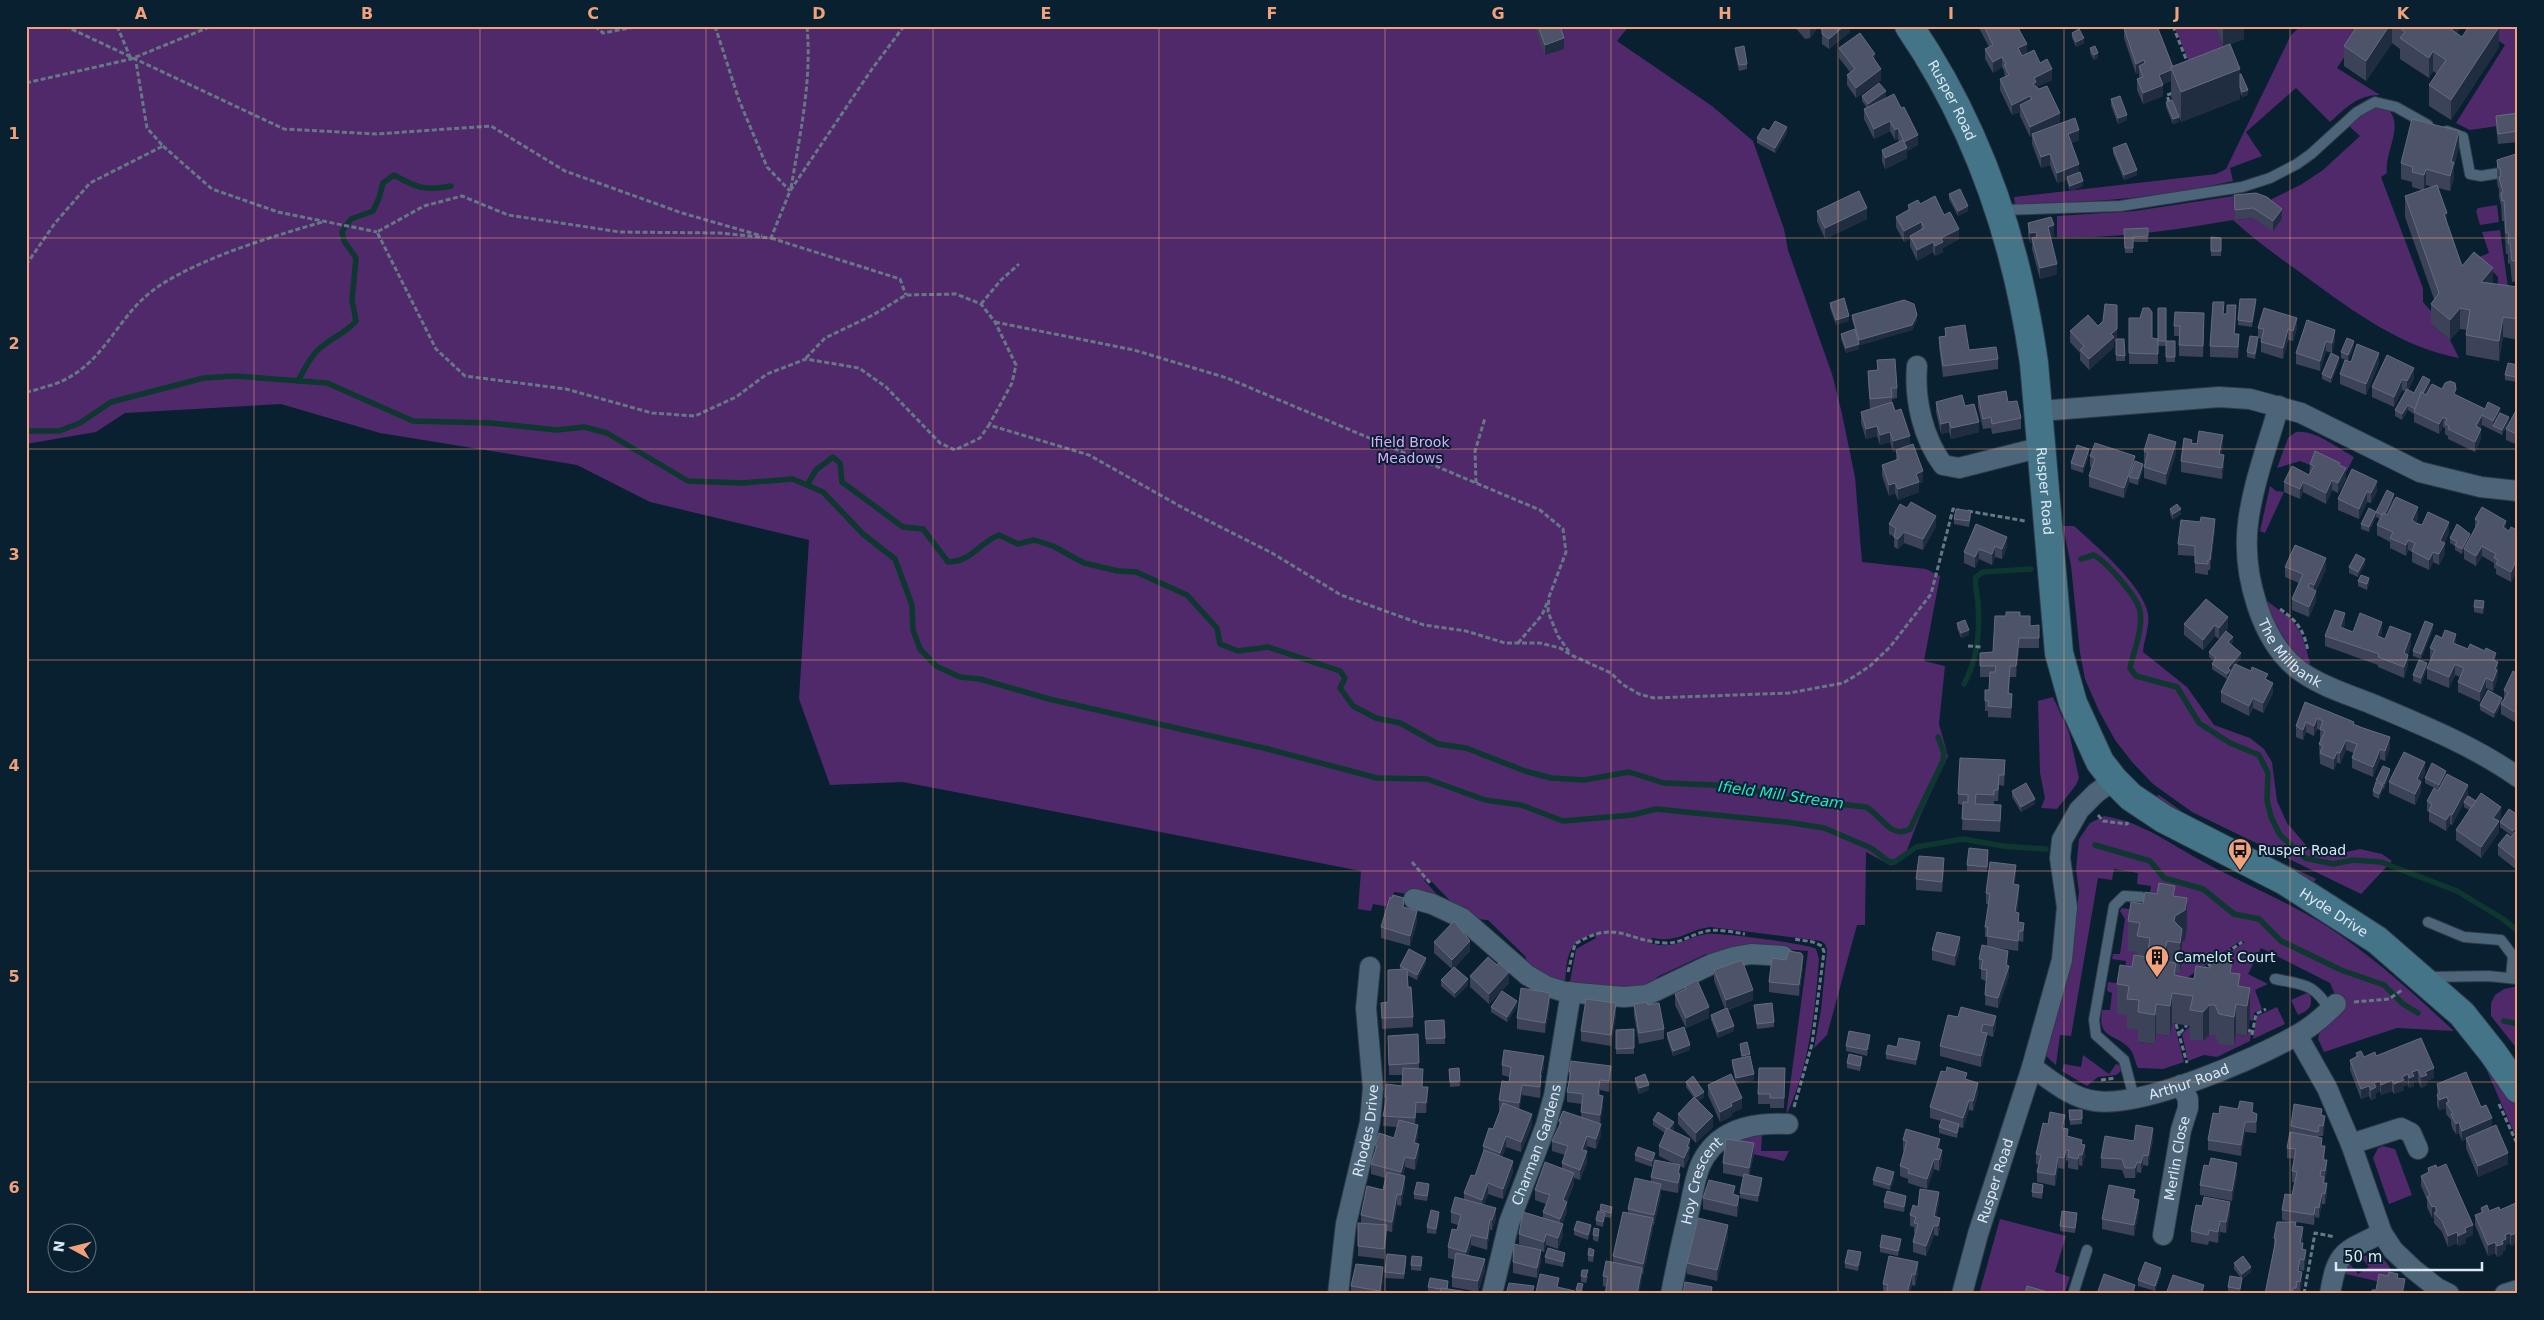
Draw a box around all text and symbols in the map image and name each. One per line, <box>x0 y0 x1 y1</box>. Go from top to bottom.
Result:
text: A <box>135 4 148 23</box>
text: B <box>361 4 373 23</box>
text: C <box>587 4 599 23</box>
text: D <box>812 4 826 23</box>
text: E <box>1041 4 1051 23</box>
text: F <box>1267 4 1277 23</box>
text: G <box>1491 4 1505 23</box>
text: H <box>1718 4 1732 23</box>
text: I <box>1948 4 1954 23</box>
text: J <box>2173 4 2180 23</box>
text: K <box>2397 4 2410 23</box>
street label: Rusper Road <box>1925 57 1979 143</box>
text: 1 <box>8 124 20 143</box>
text: 2 <box>8 334 20 353</box>
park label: Ifield Brook Meadows <box>1370 434 1450 466</box>
street label: Rusper Road <box>2033 446 2057 536</box>
text: 3 <box>8 545 20 564</box>
street label: The Millbank <box>2255 615 2325 691</box>
text: 4 <box>8 756 20 775</box>
water label: Ifield Mill Stream <box>1717 777 1845 813</box>
bus stop icon: Rusper Road <box>2227 837 2253 871</box>
place label: Rusper Road <box>2258 842 2346 858</box>
street label: Hyde Drive <box>2297 885 2371 940</box>
building icon: Camelot Court <box>2144 944 2170 978</box>
place label: Camelot Court <box>2174 949 2276 965</box>
text: 5 <box>8 967 20 986</box>
street label: Arthur Road <box>2147 1060 2231 1103</box>
street label: Charman Gardens <box>1508 1083 1564 1208</box>
street label: Rhodes Drive <box>1349 1084 1381 1178</box>
street label: Merlin Close <box>2161 1114 2193 1202</box>
street label: Hoy Crescent <box>1678 1133 1726 1226</box>
street label: Rusper Road <box>1974 1136 2016 1225</box>
text: 6 <box>8 1178 20 1197</box>
north arrow <box>48 1222 98 1272</box>
text: N <box>50 1240 68 1253</box>
scale bar <box>2336 1240 2483 1272</box>
text: 50 m <box>2344 1248 2382 1266</box>

